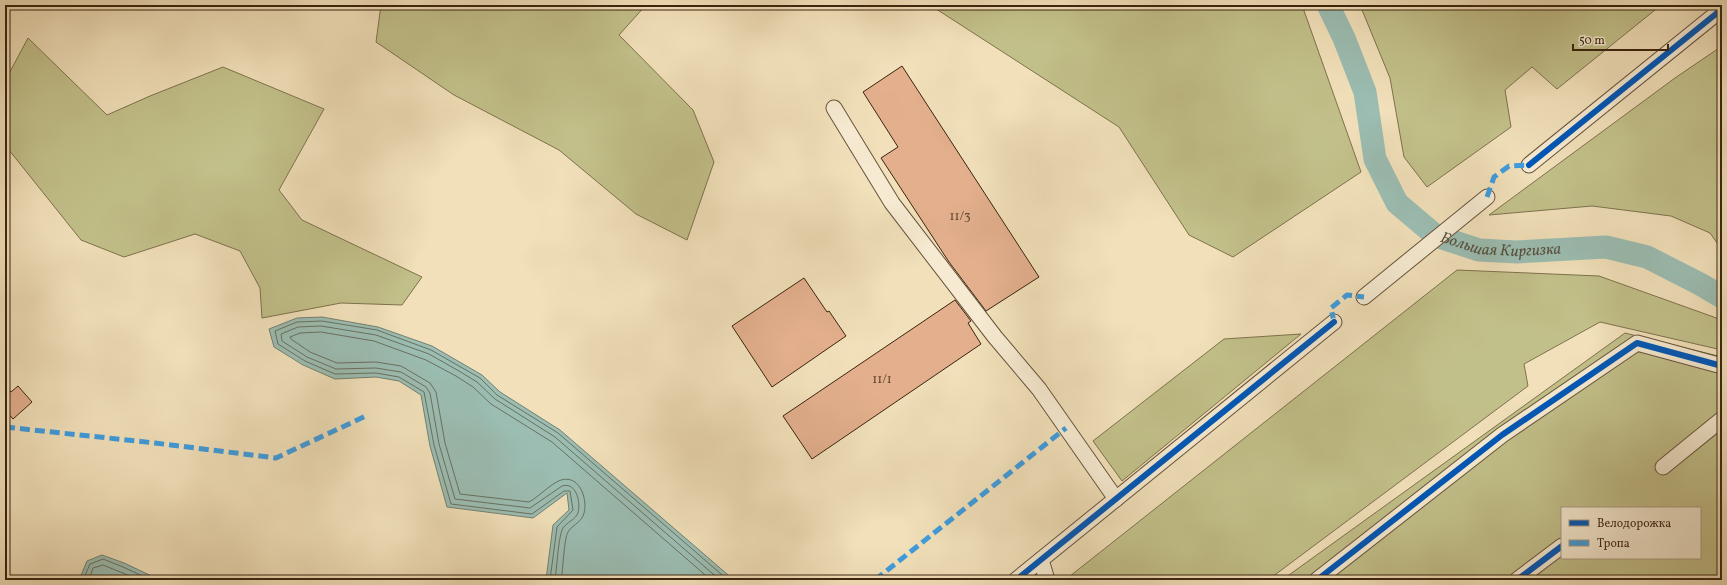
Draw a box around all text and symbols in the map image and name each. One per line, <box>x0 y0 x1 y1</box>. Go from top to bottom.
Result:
scale bar <box>1573 26 1668 52</box>
text: 50 m <box>1579 33 1605 49</box>
house number: 11/3 <box>949 208 971 226</box>
water label: Большая Киргизка <box>1438 227 1562 263</box>
house number: 11/1 <box>872 371 892 389</box>
legend <box>1561 507 1701 559</box>
text: Велодорожка <box>1597 516 1671 532</box>
text: Тропа <box>1597 536 1630 552</box>

